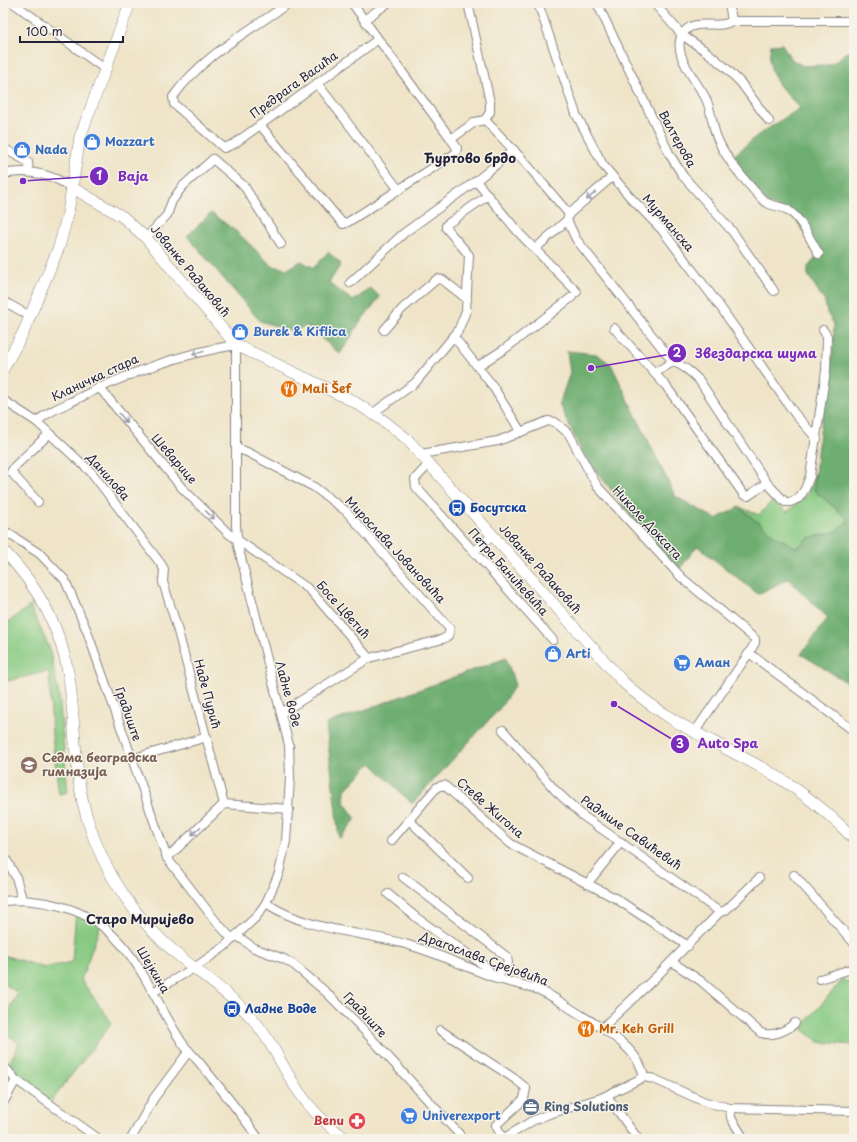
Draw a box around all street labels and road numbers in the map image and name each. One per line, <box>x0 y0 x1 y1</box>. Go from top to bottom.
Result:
street label: Предрага Васића <box>246 46 341 122</box>
street label: Валтерова <box>655 107 701 171</box>
street label: Мурманска <box>639 190 699 255</box>
street label: Јованке Радаковић <box>147 220 235 320</box>
street label: Кланичка стара <box>48 349 142 405</box>
street label: Шеварице <box>148 429 202 487</box>
street label: Данилова <box>82 448 135 504</box>
street label: Николе Доксата <box>609 481 687 564</box>
street label: Мирослава Јовановића <box>341 492 450 607</box>
street label: Јованке Радаковић <box>495 519 586 617</box>
street label: Петра Банићевића <box>465 524 553 619</box>
street label: Босе Цветић <box>313 576 375 642</box>
street label: Наде Пурић <box>190 657 226 731</box>
street label: Ладне воде <box>271 659 307 729</box>
street label: Градиште <box>111 684 147 743</box>
street label: Стеве Жигона <box>453 773 529 842</box>
street label: Радмиле Савићевић <box>578 791 686 874</box>
street label: Драгослава Срејовића <box>417 926 551 990</box>
street label: Шејкина <box>133 943 175 997</box>
street label: Градиште <box>340 988 392 1041</box>

